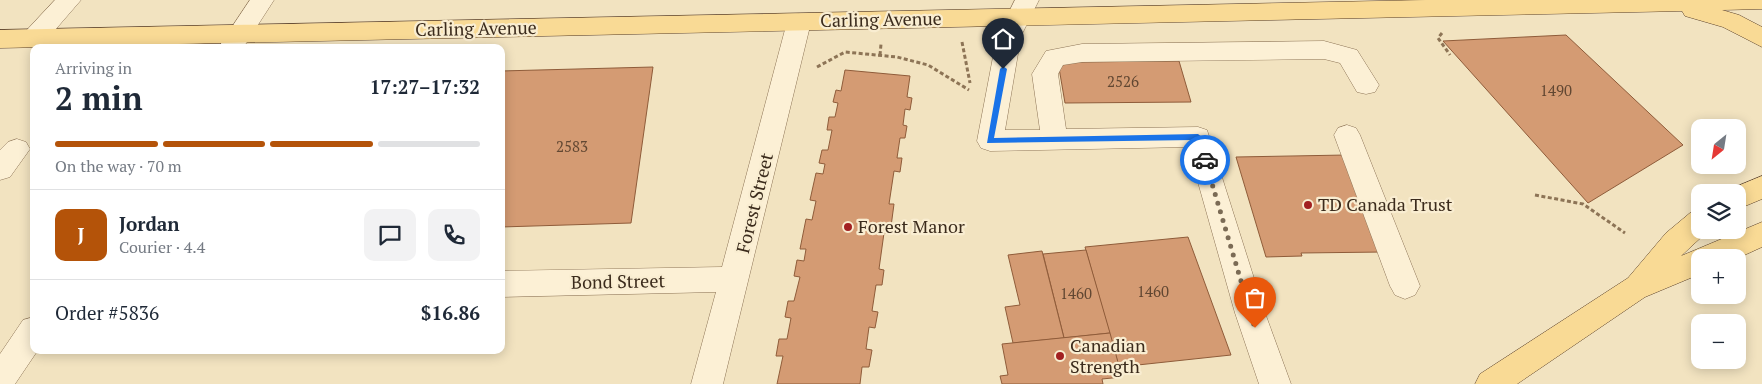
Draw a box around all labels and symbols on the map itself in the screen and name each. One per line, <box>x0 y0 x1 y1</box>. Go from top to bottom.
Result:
street label: Carling Avenue <box>820 6 942 32</box>
street label: Carling Avenue <box>415 15 537 41</box>
pin <box>982 18 1024 69</box>
house number: 2526 <box>1107 71 1139 91</box>
house number: 1490 <box>1540 80 1572 100</box>
north arrow <box>1691 119 1746 174</box>
courier <box>1180 135 1230 185</box>
house number: 2583 <box>556 136 588 156</box>
street label: Forest Street <box>730 150 778 255</box>
place label: TD Canada Trust <box>1318 192 1453 216</box>
marker: TD Canada Trust <box>1302 199 1314 211</box>
place label: Forest Manor <box>858 214 965 238</box>
marker: Forest Manor <box>842 221 854 233</box>
street label: Bond Street <box>571 268 666 294</box>
pin <box>1234 277 1276 328</box>
house number: 1460 <box>1137 281 1169 301</box>
house number: 1460 <box>1060 283 1092 303</box>
place label: Canadian Strength <box>1070 333 1146 378</box>
marker: Canadian Strength <box>1054 350 1066 362</box>

